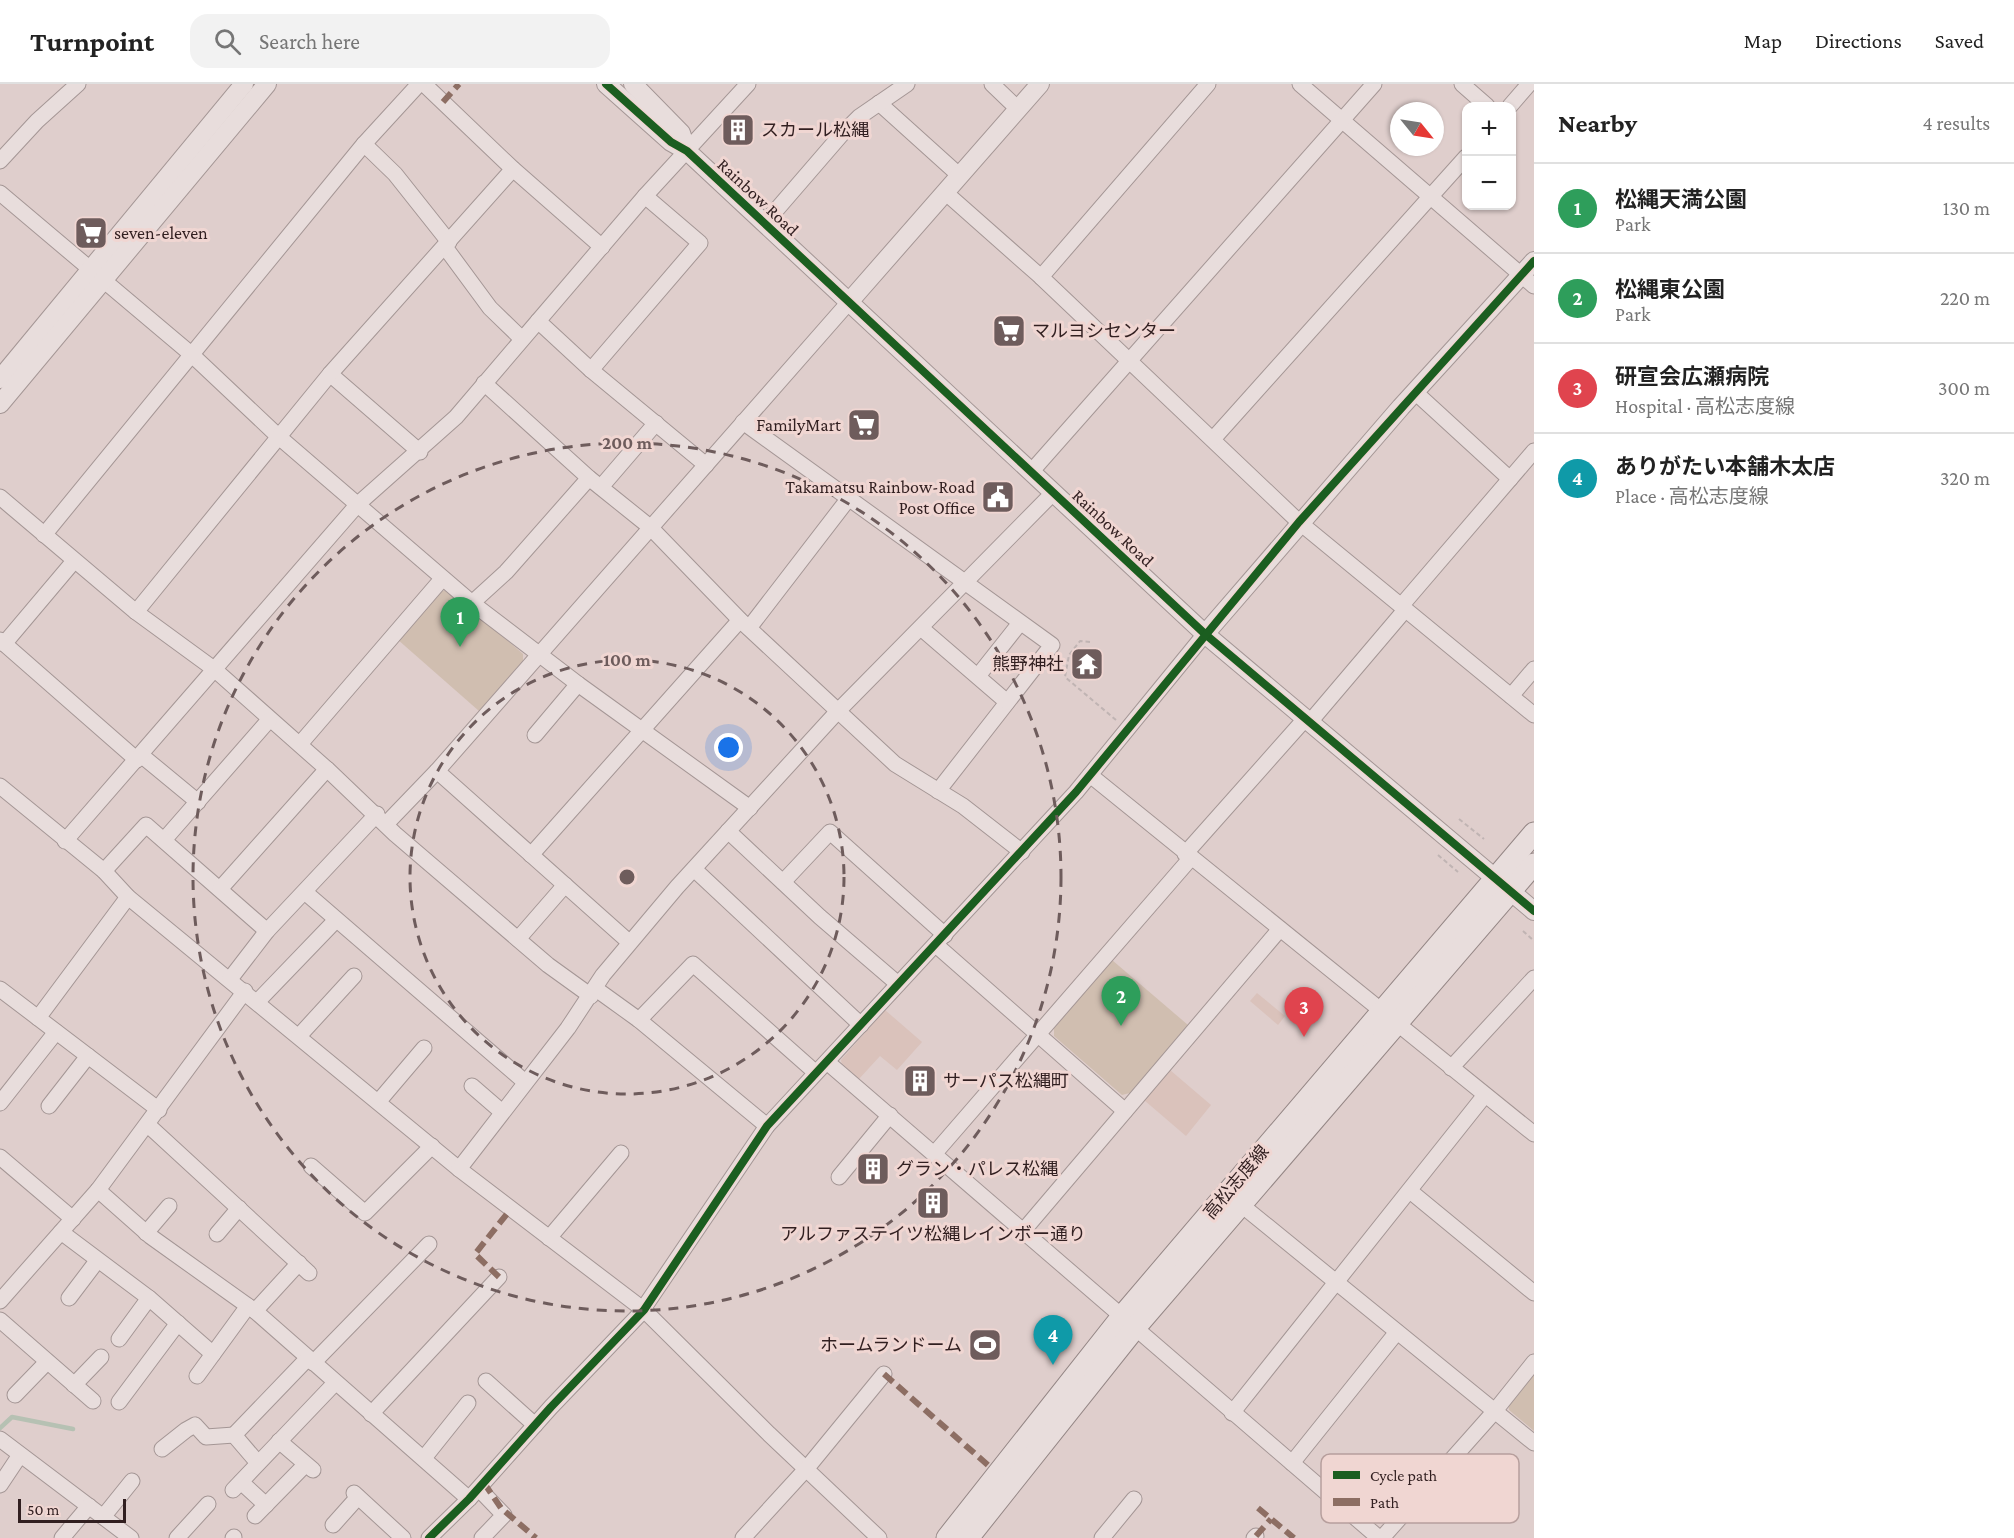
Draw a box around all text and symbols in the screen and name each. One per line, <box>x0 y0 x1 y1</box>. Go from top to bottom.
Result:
search box <box>190 14 610 68</box>
icon: search <box>211 25 244 58</box>
text: Turnpoint <box>30 26 154 57</box>
text: Search here <box>259 29 360 54</box>
text: Map <box>1744 29 1782 53</box>
text: Directions <box>1815 29 1902 53</box>
text: Saved <box>1935 29 1984 53</box>
north arrow <box>1390 102 1444 156</box>
map controls <box>1462 102 1516 210</box>
button: + <box>1462 102 1516 156</box>
text: Nearby <box>1558 109 1637 138</box>
building icon: スカール松縄 <box>720 112 756 148</box>
text: 4 results <box>1923 112 1990 134</box>
place label: スカール松縄 <box>761 120 869 140</box>
street label: Rainbow Road <box>713 154 803 240</box>
button: − <box>1462 156 1516 210</box>
text: 松縄天満公園 <box>1615 187 1747 212</box>
text: 1 <box>1574 197 1581 219</box>
text: 130 m <box>1943 197 1990 219</box>
text: Park <box>1615 213 1651 235</box>
supermarket icon: seven-eleven <box>73 215 109 251</box>
place label: seven-eleven <box>114 223 208 243</box>
text: 松縄東公園 <box>1615 277 1725 302</box>
text: 2 <box>1572 287 1583 309</box>
text: 220 m <box>1940 287 1990 309</box>
text: Park <box>1615 303 1651 325</box>
supermarket icon: マルヨシセンター <box>991 313 1027 349</box>
place label: マルヨシセンター <box>1032 321 1176 341</box>
text: 研宣会広瀬病院 <box>1615 364 1769 389</box>
text: 3 <box>1573 377 1582 399</box>
text: 300 m <box>1938 377 1990 399</box>
text: Hospital · 高松志度線 <box>1615 395 1795 417</box>
supermarket icon: FamilyMart <box>846 407 882 443</box>
place label: FamilyMart <box>756 415 842 435</box>
text: 200 m <box>602 433 653 453</box>
text: ありがたい本舗木太店 <box>1615 454 1835 479</box>
text: 4 <box>1572 467 1583 489</box>
text: 320 m <box>1940 467 1990 489</box>
place label: Takamatsu Rainbow-Road Post Office <box>785 477 976 518</box>
public building icon: Takamatsu Rainbow-Road Post Office <box>980 479 1016 515</box>
street label: Rainbow Road <box>1068 485 1158 571</box>
text: Place · 高松志度線 <box>1615 485 1769 507</box>
pin: 1 <box>440 598 480 647</box>
temple icon: 熊野神社 <box>1069 646 1105 682</box>
text: 100 m <box>603 650 651 670</box>
place label: 熊野神社 <box>992 654 1064 674</box>
your location <box>714 733 743 762</box>
centre of rings <box>617 867 637 887</box>
pin: 2 <box>1102 976 1140 1026</box>
pin: 3 <box>1284 988 1324 1037</box>
building icon: サーパス松縄町 <box>902 1063 938 1099</box>
place label: サーパス松縄町 <box>943 1071 1069 1091</box>
street label: 高松志度線 <box>1199 1141 1273 1223</box>
building icon: グラン・パレス松縄 <box>855 1151 891 1187</box>
place label: グラン・パレス松縄 <box>896 1159 1058 1179</box>
building icon: アルファステイツ松縄レインボー通り <box>915 1185 951 1221</box>
place label: アルファステイツ松縄レインボー通り <box>780 1224 1086 1244</box>
pin: 4 <box>1034 1316 1072 1365</box>
sports icon: ホームランドーム <box>967 1327 1003 1363</box>
place label: ホームランドーム <box>820 1335 962 1355</box>
legend <box>1321 1454 1519 1523</box>
text: Cycle path <box>1370 1467 1437 1485</box>
text: Path <box>1370 1494 1400 1511</box>
scale bar <box>18 1496 126 1524</box>
text: 50 m <box>27 1501 59 1518</box>

